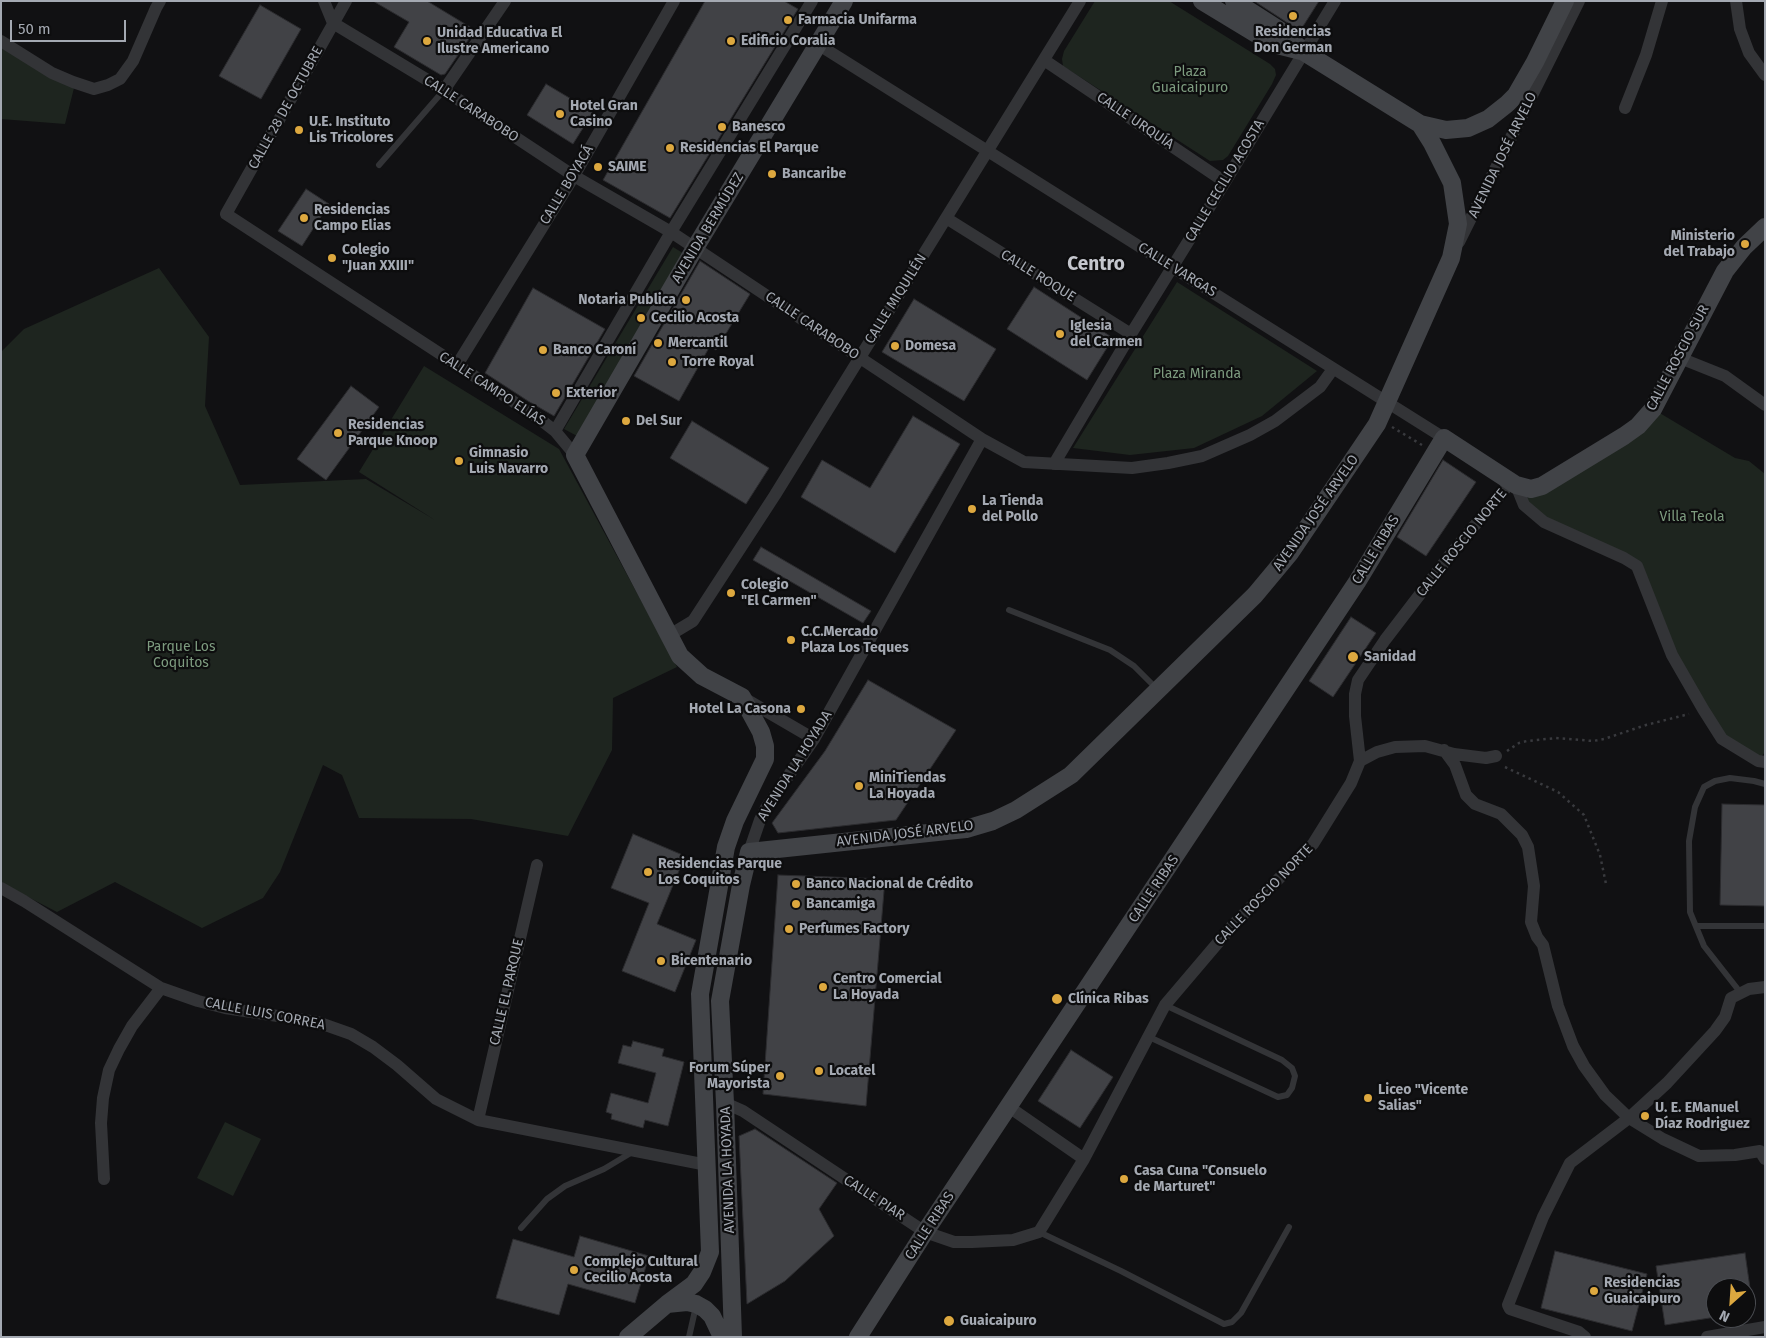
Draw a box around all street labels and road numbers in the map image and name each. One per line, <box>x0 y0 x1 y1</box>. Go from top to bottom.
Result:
street label: CALLE 28 DE OCTUBRE <box>245 44 327 172</box>
street label: CALLE CARABOBO <box>420 72 522 146</box>
street label: CALLE URQUÍA <box>1093 89 1177 153</box>
street label: AVENIDA JOSÉ ARVELO <box>1465 89 1541 221</box>
street label: CALLE CECILIO ACOSTA <box>1182 117 1268 245</box>
street label: CALLE BOYACÁ <box>537 142 597 228</box>
street label: AVENIDA BERMÚDEZ <box>668 170 748 286</box>
street label: CALLE VARGAS <box>1135 239 1219 301</box>
street label: CALLE ROQUE <box>997 246 1079 306</box>
street label: CALLE MIQUILÉN <box>862 251 930 347</box>
street label: CALLE CARABOBO <box>762 288 862 364</box>
street label: CALLE ROSCIO SUR <box>1643 302 1713 414</box>
street label: CALLE CAMPO ELÍAS <box>436 348 548 430</box>
street label: AVENIDA JOSÉ ARVELO <box>1270 452 1362 574</box>
street label: CALLE ROSCIO NORTE <box>1413 486 1511 600</box>
street label: CALLE RIBAS <box>1349 512 1403 588</box>
street label: AVENIDA LA HOYADA <box>754 708 836 824</box>
street label: AVENIDA JOSÉ ARVELO <box>836 817 974 851</box>
street label: CALLE ROSCIO NORTE <box>1211 841 1317 949</box>
street label: CALLE RIBAS <box>1125 852 1183 926</box>
street label: CALLE EL PARQUE <box>487 937 527 1047</box>
street label: CALLE LUIS CORREA <box>203 994 327 1034</box>
street label: AVENIDA LA HOYADA <box>717 1106 739 1234</box>
street label: CALLE PIAR <box>840 1172 908 1224</box>
street label: CALLE RIBAS <box>902 1189 958 1263</box>

